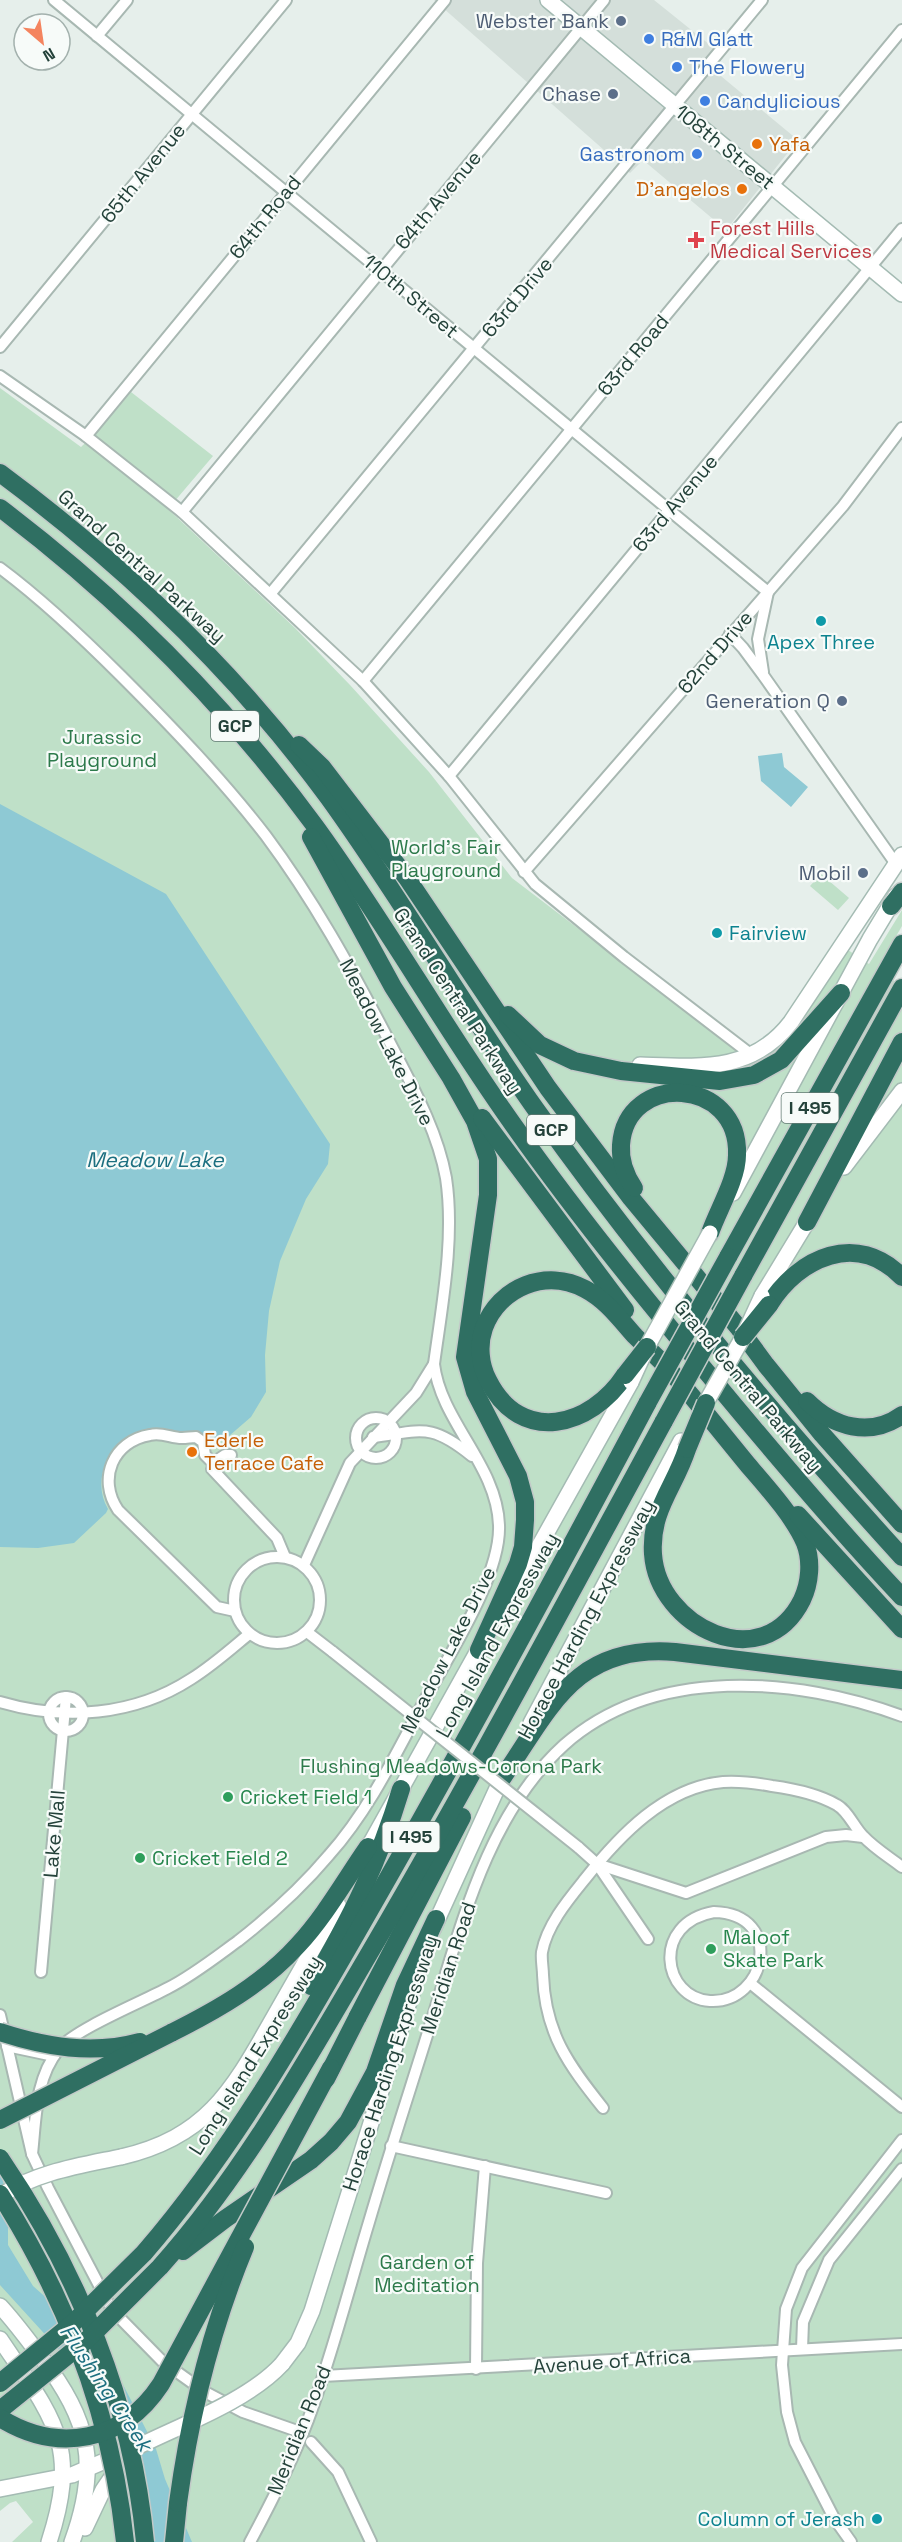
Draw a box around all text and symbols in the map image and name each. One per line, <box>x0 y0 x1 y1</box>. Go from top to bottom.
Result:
place label: Webster Bank <box>476 8 609 34</box>
north arrow <box>12 12 72 72</box>
marker: Webster Bank <box>614 14 628 28</box>
place label: R&M Glatt <box>661 26 753 52</box>
marker: R&M Glatt <box>642 32 656 46</box>
text: N <box>39 43 59 66</box>
place label: The Flowery <box>689 54 805 80</box>
marker: The Flowery <box>670 60 684 74</box>
place label: Chase <box>542 81 601 107</box>
marker: Chase <box>606 87 620 101</box>
place label: Candylicious <box>717 88 841 114</box>
marker: Candylicious <box>698 94 712 108</box>
street label: 108th Street <box>670 99 780 195</box>
street label: 65th Avenue <box>95 118 191 228</box>
place label: Yafa <box>769 131 811 157</box>
marker: Yafa <box>750 137 764 151</box>
place label: Gastronom <box>580 141 685 167</box>
street label: 64th Avenue <box>389 145 487 255</box>
marker: Gastronom <box>690 147 704 161</box>
street label: 64th Road <box>223 170 307 264</box>
place label: D'angelos <box>636 176 730 202</box>
marker: D'angelos <box>735 182 749 196</box>
place label: Forest Hills Medical Services <box>710 215 872 264</box>
marker: Forest Hills Medical Services <box>687 231 705 249</box>
street label: 110th Street <box>358 248 464 344</box>
street label: 63rd Drive <box>476 251 558 343</box>
street label: 63rd Road <box>591 309 675 401</box>
street label: 63rd Avenue <box>627 449 723 557</box>
street label: Grand Central Parkway <box>52 483 232 649</box>
street label: 62nd Drive <box>672 605 758 699</box>
marker: Apex Three <box>814 614 828 628</box>
place label: Apex Three <box>767 629 875 655</box>
place label: Generation Q <box>706 688 830 714</box>
marker: Generation Q <box>835 694 849 708</box>
road number: GCP <box>211 711 259 741</box>
park label: Jurassic Playground <box>47 724 157 773</box>
park label: World's Fair Playground <box>391 834 501 883</box>
place label: Mobil <box>799 860 851 886</box>
marker: Mobil <box>856 866 870 880</box>
street label: Grand Central Parkway <box>388 903 528 1099</box>
place label: Fairview <box>729 920 807 946</box>
marker: Fairview <box>710 926 724 940</box>
street label: Meadow Lake Drive <box>334 954 440 1130</box>
road number: I 495 <box>782 1093 838 1123</box>
road number: GCP <box>527 1115 575 1145</box>
water label: Meadow Lake <box>86 1146 225 1173</box>
street label: Grand Central Parkway <box>668 1294 828 1478</box>
place label: Ederle Terrace Cafe <box>204 1427 324 1476</box>
marker: Ederle Terrace Cafe <box>185 1445 199 1459</box>
street label: Horace Harding Expressway <box>512 1495 660 1743</box>
street label: Long Island Expressway <box>430 1528 564 1742</box>
street label: Meadow Lake Drive <box>395 1562 501 1738</box>
park label: Flushing Meadows-Corona Park <box>300 1753 602 1779</box>
place label: Cricket Field 1 <box>240 1784 372 1810</box>
street label: Lake Mall <box>37 1789 71 1879</box>
marker: Cricket Field 1 <box>221 1790 235 1804</box>
road number: I 495 <box>382 1822 440 1852</box>
place label: Cricket Field 2 <box>152 1845 288 1871</box>
marker: Cricket Field 2 <box>133 1851 147 1865</box>
street label: Meridian Road <box>414 1899 482 2037</box>
place label: Maloof Skate Park <box>723 1924 824 1973</box>
street label: Horace Harding Expressway <box>336 1932 444 2194</box>
marker: Maloof Skate Park <box>704 1942 718 1956</box>
street label: Long Island Expressway <box>183 1950 327 2160</box>
park label: Garden of Meditation <box>374 2249 480 2298</box>
water label: Flushing Creek <box>54 2319 160 2459</box>
street label: Avenue of Africa <box>532 2343 692 2379</box>
street label: Meridian Road <box>261 2361 337 2499</box>
place label: Column of Jerash <box>698 2506 865 2532</box>
marker: Column of Jerash <box>870 2512 884 2526</box>

